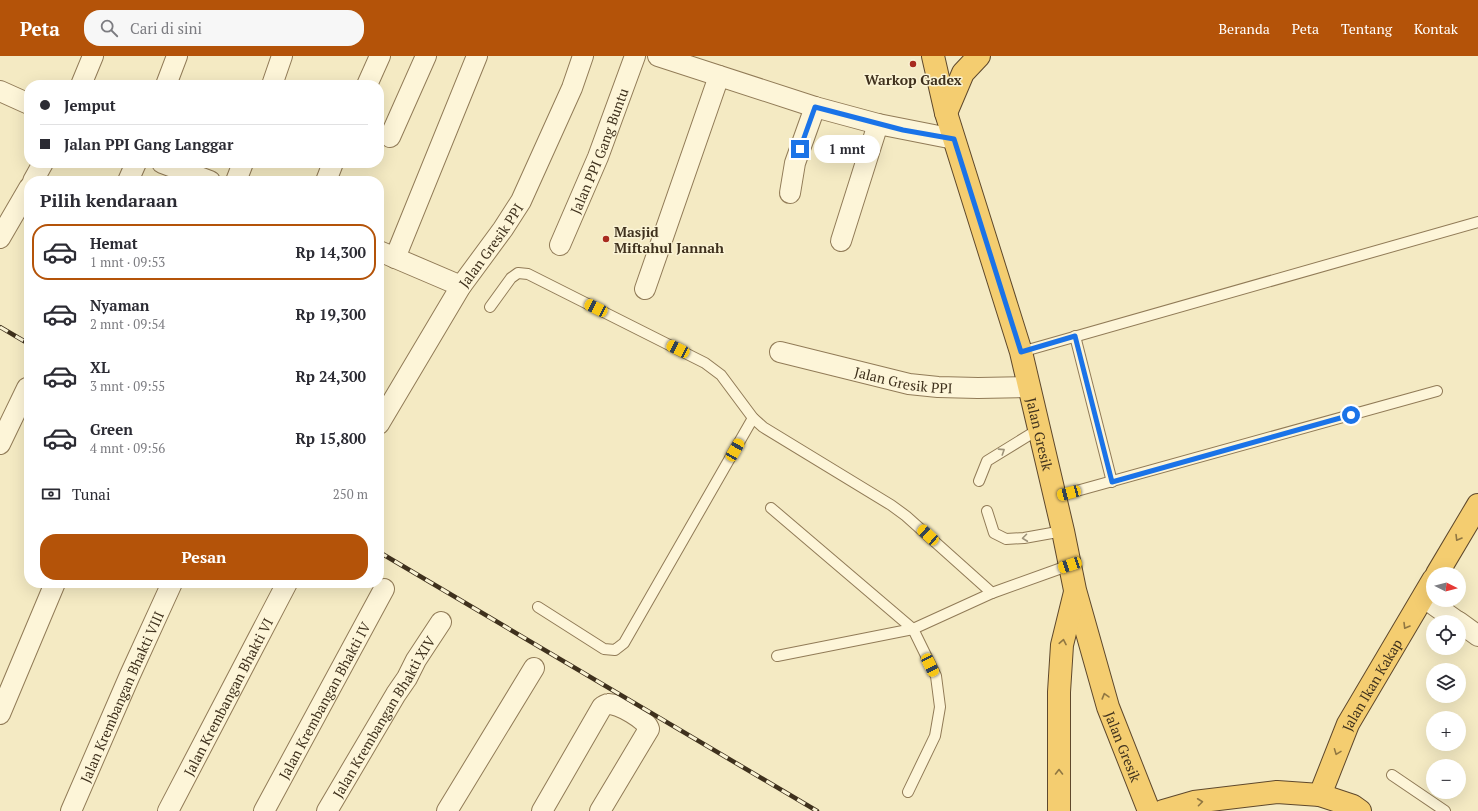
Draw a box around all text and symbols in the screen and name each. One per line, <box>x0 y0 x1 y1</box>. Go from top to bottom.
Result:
search box <box>84 10 364 46</box>
text: Peta <box>20 16 60 41</box>
icon: search <box>98 17 120 39</box>
text: Cari di sini <box>130 18 202 38</box>
text: Beranda <box>1218 19 1270 38</box>
text: Peta <box>1292 19 1319 38</box>
text: Tentang <box>1341 19 1392 38</box>
text: Kontak <box>1414 19 1458 38</box>
marker: Warkop Gadex <box>908 59 918 69</box>
place label: Warkop Gadex <box>864 70 962 89</box>
street label: Jalan PPI Gang Buntu <box>565 85 632 217</box>
text: Jemput <box>64 95 116 115</box>
text: Jalan PPI Gang Langgar <box>64 134 233 154</box>
callout: 1 mnt <box>814 135 880 163</box>
route end <box>791 140 809 158</box>
text: 1 mnt <box>829 140 865 158</box>
text: Pilih kendaraan <box>40 188 178 212</box>
street label: Jalan Gresik PPI <box>454 199 527 291</box>
place label: Masjid Miftahul Jannah <box>614 222 724 257</box>
text: Hemat <box>90 233 138 253</box>
icon: car <box>42 234 78 270</box>
marker: Masjid Miftahul Jannah <box>601 234 611 244</box>
text: Rp 14,300 <box>295 242 366 262</box>
text: 1 mnt · 09:53 <box>90 253 165 271</box>
text: Nyaman <box>90 295 150 315</box>
icon: car <box>42 296 78 332</box>
car <box>583 297 609 319</box>
text: Rp 19,300 <box>295 304 366 324</box>
text: 2 mnt · 09:54 <box>90 315 165 333</box>
car <box>665 338 691 360</box>
text: XL <box>90 357 110 377</box>
icon: car <box>42 358 78 394</box>
street label: Jalan Gresik PPI <box>853 361 953 397</box>
text: Rp 24,300 <box>295 366 366 386</box>
text: 3 mnt · 09:55 <box>90 377 165 395</box>
street label: Jalan Gresik <box>1022 395 1058 473</box>
route start <box>1342 406 1360 424</box>
text: Green <box>90 419 133 439</box>
icon: car <box>42 420 78 456</box>
text: Rp 15,800 <box>295 428 366 448</box>
car <box>724 437 746 463</box>
text: 4 mnt · 09:56 <box>90 439 165 457</box>
one-way arrow <box>997 449 1004 456</box>
icon: cash <box>40 483 62 505</box>
text: Tunai <box>72 484 110 504</box>
car <box>1056 484 1082 502</box>
text: 250 m <box>333 485 368 503</box>
car <box>915 523 941 547</box>
one-way arrow <box>1022 533 1028 542</box>
button: Pesan <box>40 534 368 580</box>
one-way arrow <box>1455 534 1463 541</box>
car <box>1057 556 1083 574</box>
north arrow <box>1426 567 1466 607</box>
map controls <box>1426 567 1466 799</box>
street label: Jalan Krembangan Bhakti VIII <box>75 608 168 785</box>
street label: Jalan Krembangan Bhakti VI <box>179 614 277 779</box>
button: locate <box>1426 615 1466 655</box>
street label: Jalan Krembangan Bhakti IV <box>274 618 374 782</box>
one-way arrow <box>1403 622 1410 629</box>
street label: Jalan Krembangan Bhakti XIV <box>328 632 439 801</box>
street label: Jalan Ikan Kakap <box>1337 635 1406 733</box>
one-way arrow <box>1058 639 1067 645</box>
car <box>919 652 941 678</box>
button: layers <box>1426 663 1466 703</box>
one-way arrow <box>1101 693 1110 700</box>
street label: Jalan Gresik <box>1101 708 1146 785</box>
button: + <box>1426 711 1466 751</box>
one-way arrow <box>1333 748 1341 755</box>
button: − <box>1426 759 1466 799</box>
one-way arrow <box>1055 769 1063 775</box>
one-way arrow <box>1197 797 1203 806</box>

